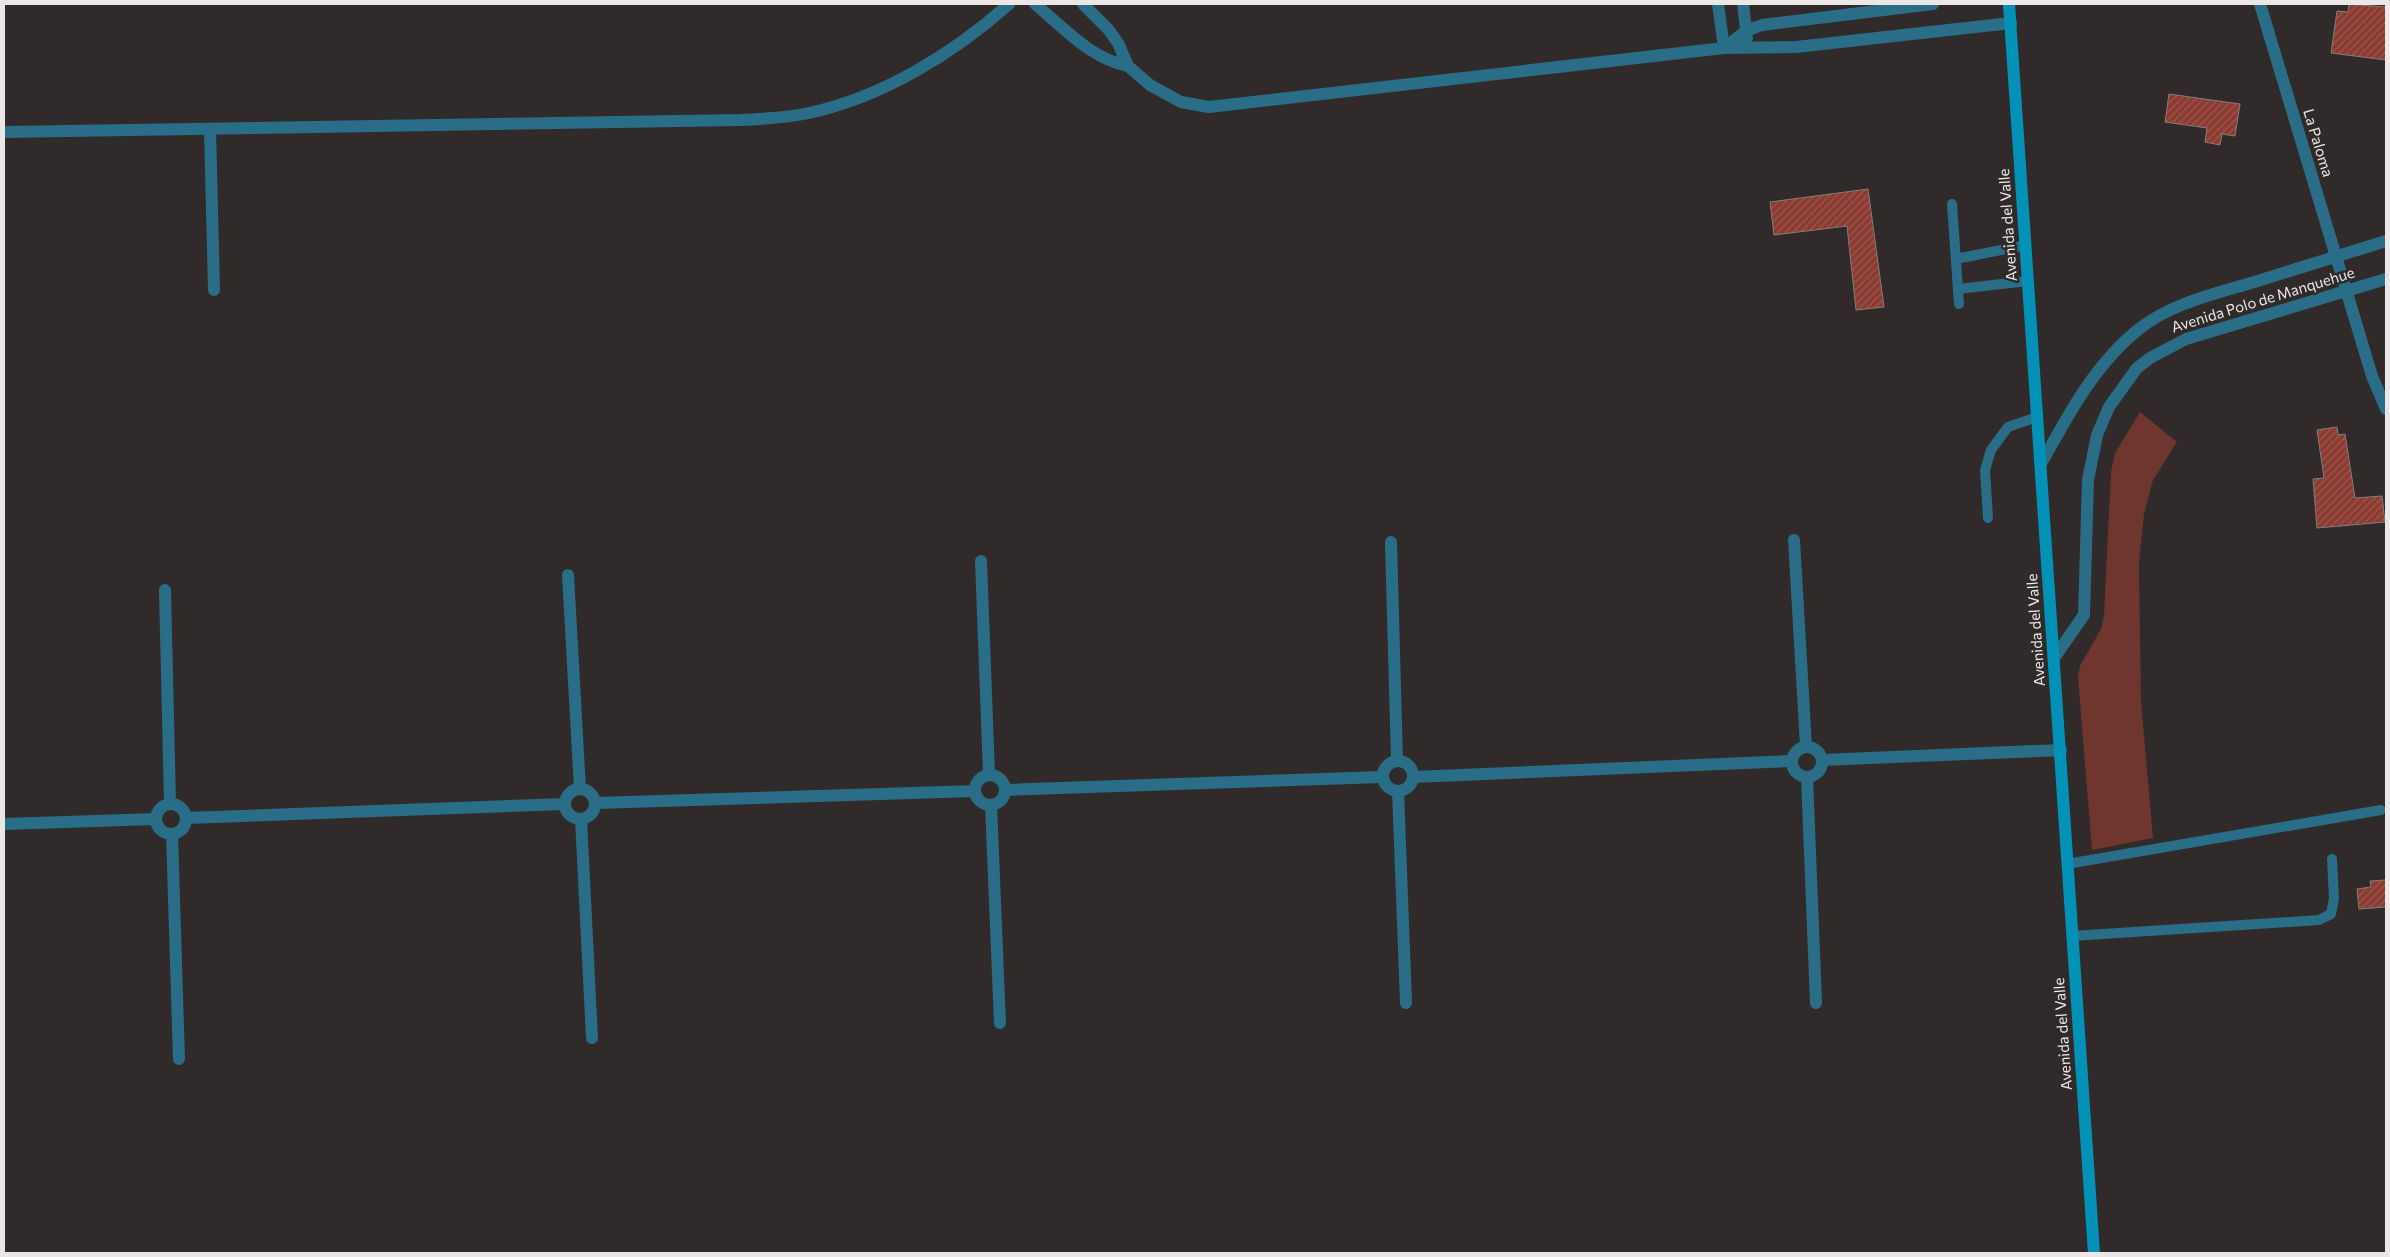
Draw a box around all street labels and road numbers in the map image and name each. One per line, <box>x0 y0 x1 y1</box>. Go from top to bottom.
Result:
street label: La Paloma <box>2300 106 2338 179</box>
street label: Avenida del Valle <box>1994 168 2020 282</box>
street label: Avenida Polo de Manquehue <box>2169 263 2357 336</box>
street label: Avenida del Valle <box>2022 573 2048 687</box>
street label: Avenida del Valle <box>2049 977 2075 1091</box>

